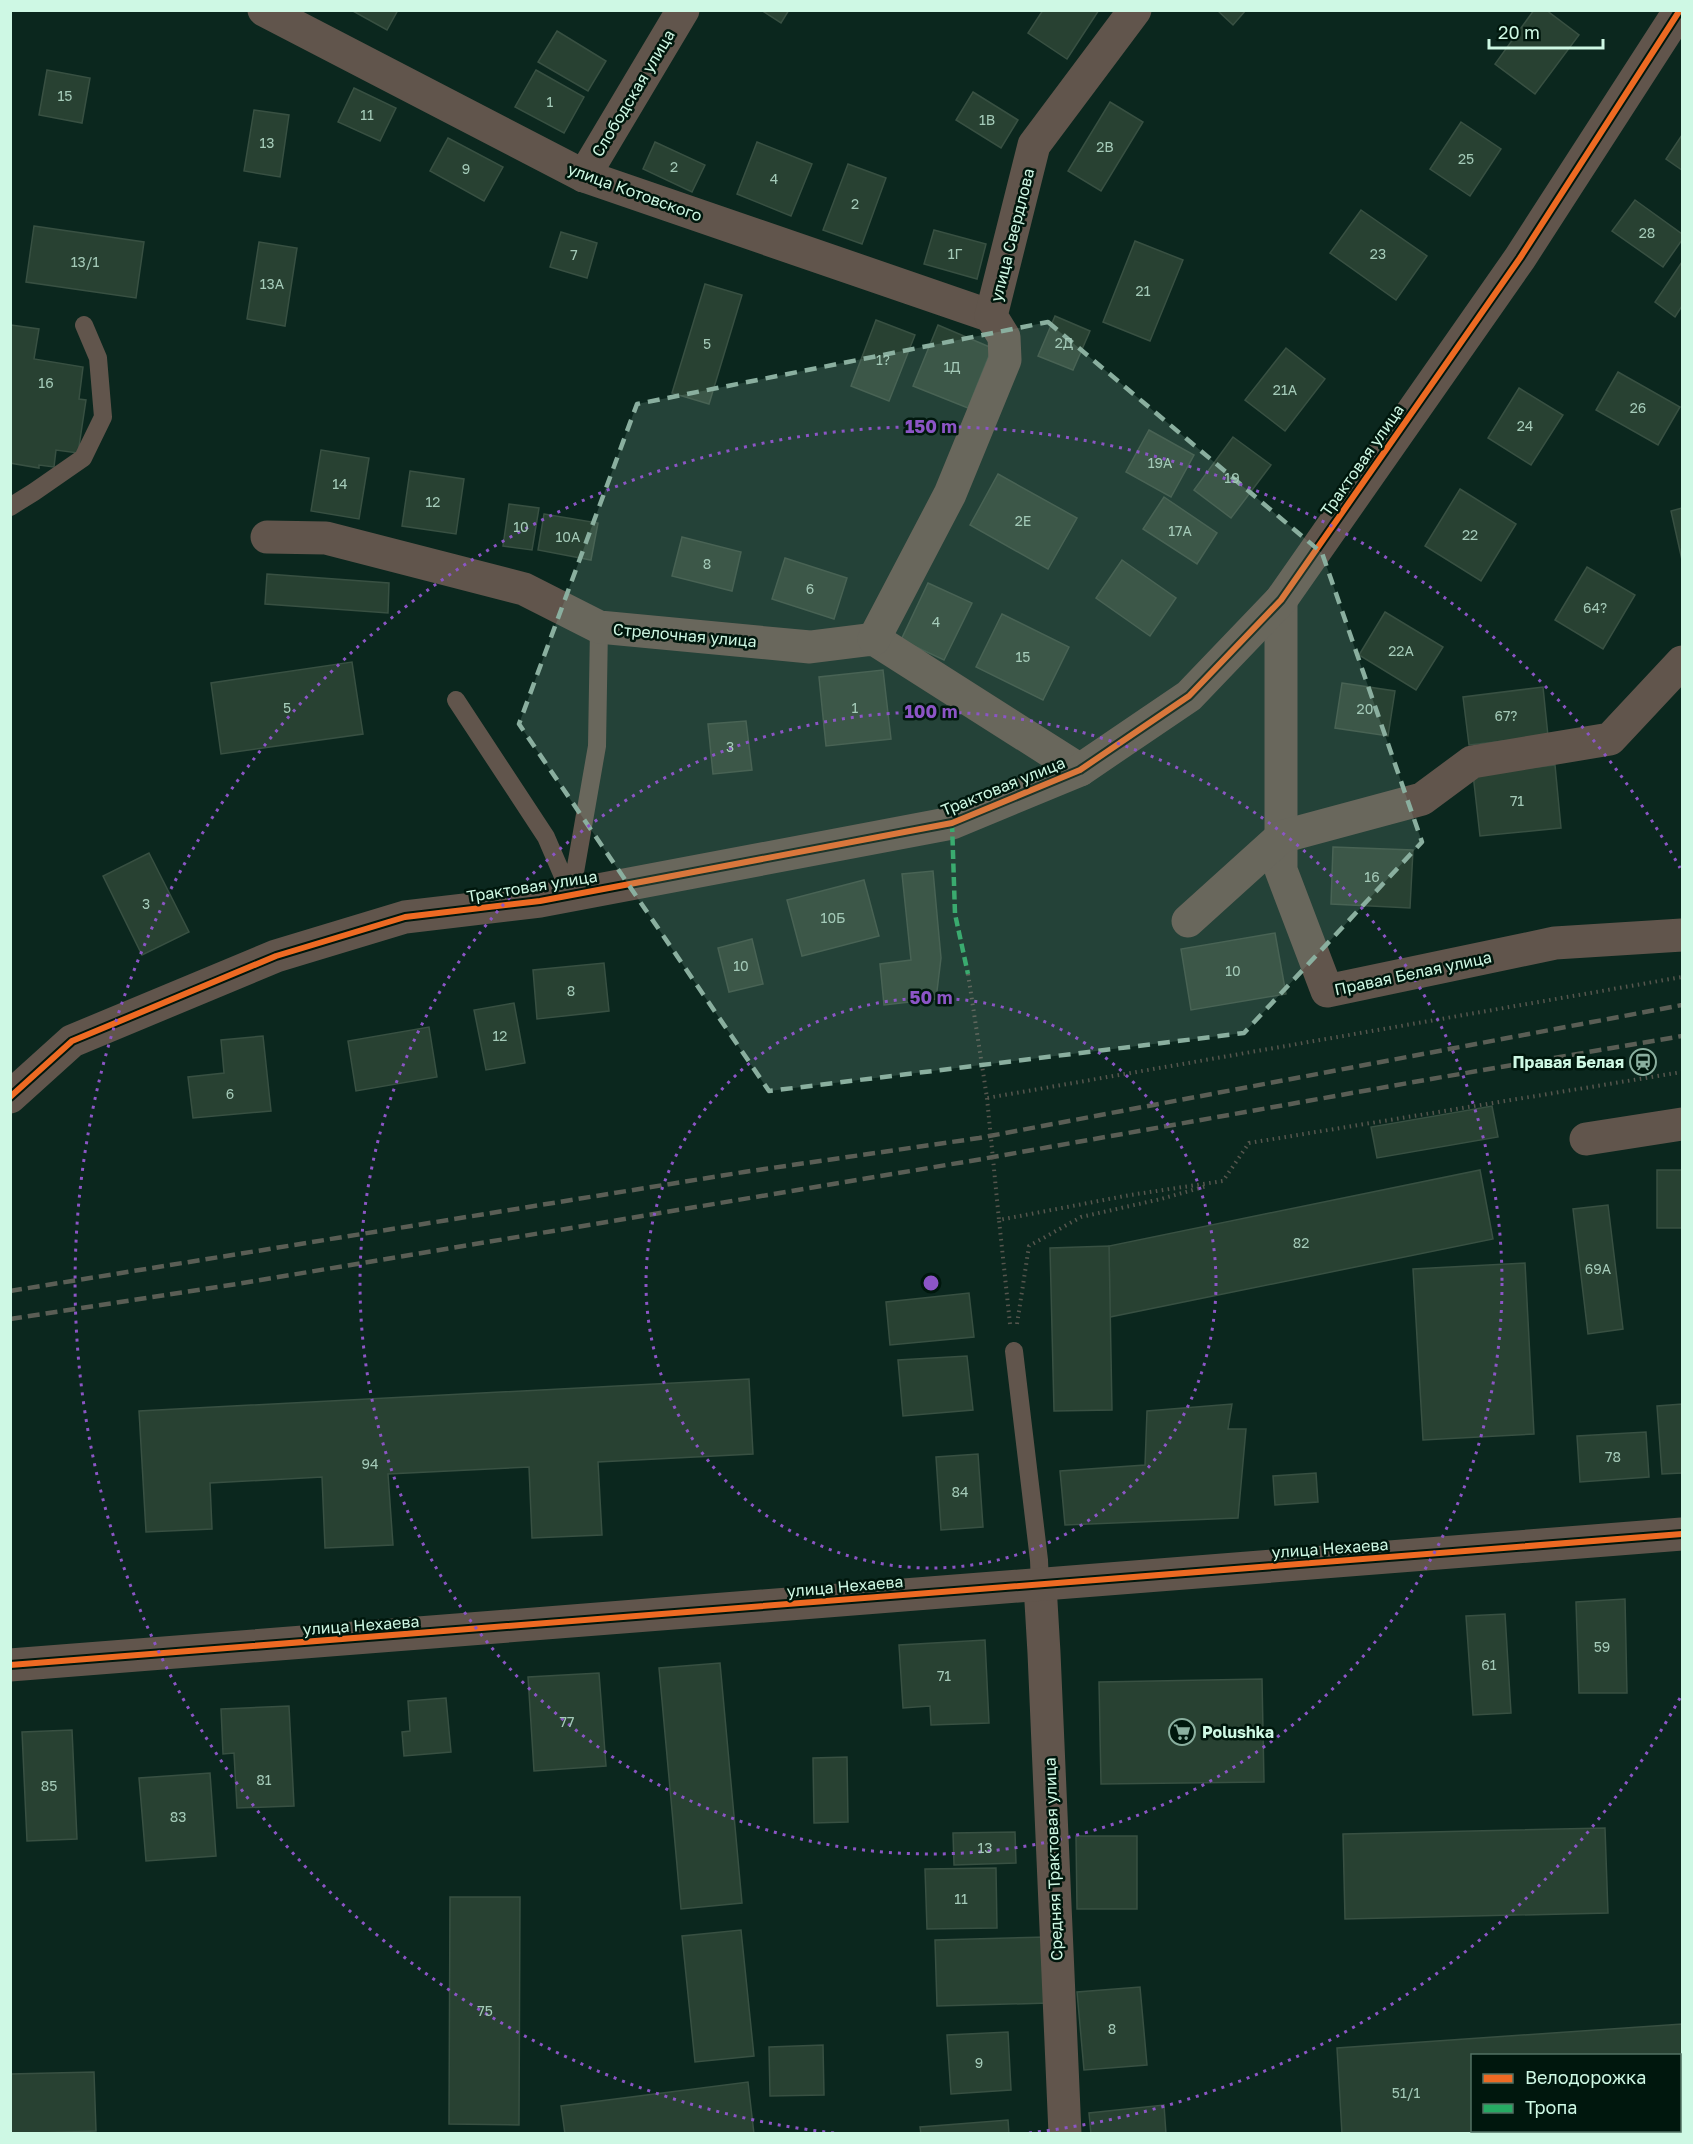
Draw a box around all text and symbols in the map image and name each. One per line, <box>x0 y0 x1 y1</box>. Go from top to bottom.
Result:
scale bar <box>1489 12 1603 50</box>
text: 20 m <box>1498 21 1540 43</box>
street label: Слободская улица <box>587 26 679 160</box>
house number: 15 <box>58 87 72 104</box>
house number: 1 <box>547 93 554 110</box>
house number: 11 <box>360 106 374 123</box>
house number: 1В <box>979 111 995 128</box>
house number: 13 <box>260 134 274 151</box>
house number: 2В <box>1096 138 1114 155</box>
house number: 25 <box>1458 150 1474 167</box>
street label: улица Котовского <box>565 158 705 226</box>
house number: 2 <box>670 158 678 175</box>
house number: 9 <box>462 160 470 177</box>
street label: улица Свердлова <box>986 166 1038 304</box>
house number: 4 <box>770 170 778 187</box>
house number: 2 <box>851 195 859 212</box>
house number: 28 <box>1639 224 1655 241</box>
house number: 1Г <box>948 245 962 262</box>
house number: 23 <box>1370 245 1386 262</box>
house number: 7 <box>570 246 578 263</box>
house number: 13/1 <box>71 253 99 270</box>
house number: 13А <box>260 275 285 292</box>
house number: 21 <box>1136 282 1151 299</box>
house number: 2Д <box>1055 334 1073 351</box>
house number: 5 <box>703 335 711 352</box>
house number: 1? <box>876 351 890 368</box>
house number: 1Д <box>943 358 961 375</box>
house number: 16 <box>38 374 54 391</box>
house number: 21А <box>1273 381 1298 398</box>
house number: 26 <box>1630 399 1646 416</box>
street label: Трактовая улица <box>1316 400 1408 520</box>
text: 150 m <box>905 415 957 437</box>
house number: 24 <box>1517 417 1533 434</box>
house number: 19А <box>1148 454 1173 471</box>
house number: 19 <box>1224 469 1240 486</box>
house number: 14 <box>332 475 348 492</box>
house number: 12 <box>426 493 440 510</box>
house number: 2Е <box>1015 512 1031 529</box>
house number: 10 <box>513 518 529 535</box>
house number: 17А <box>1168 522 1192 539</box>
house number: 22 <box>1462 526 1478 543</box>
house number: 10А <box>556 528 581 545</box>
house number: 8 <box>703 555 711 572</box>
house number: 6 <box>806 580 814 597</box>
house number: 64? <box>1583 599 1607 616</box>
house number: 4 <box>932 613 940 630</box>
street label: Стрелочная улица <box>612 619 758 651</box>
house number: 22А <box>1388 642 1414 659</box>
house number: 15 <box>1016 648 1030 665</box>
house number: 5 <box>283 699 291 716</box>
house number: 1 <box>852 699 859 716</box>
text: 100 m <box>905 700 957 722</box>
house number: 20 <box>1357 700 1373 717</box>
house number: 67? <box>1494 707 1518 724</box>
house number: 3 <box>726 738 734 755</box>
street label: Трактовая улица <box>938 752 1068 820</box>
house number: 71 <box>1510 792 1524 809</box>
street label: Трактовая улица <box>465 866 599 906</box>
house number: 16 <box>1364 868 1380 885</box>
house number: 3 <box>142 895 150 912</box>
house number: 10Б <box>821 909 845 926</box>
street label: Правая Белая улица <box>1333 947 1493 999</box>
house number: 10 <box>733 957 749 974</box>
house number: 10 <box>1225 962 1241 979</box>
house number: 8 <box>567 982 575 999</box>
text: 50 m <box>910 986 952 1008</box>
house number: 12 <box>493 1027 507 1044</box>
station icon: Правая Белая <box>1628 1047 1658 1077</box>
place label: Правая Белая <box>1513 1052 1624 1072</box>
house number: 6 <box>226 1085 234 1102</box>
house number: 82 <box>1293 1234 1309 1251</box>
house number: 69А <box>1585 1260 1612 1277</box>
centre of rings <box>921 1273 941 1293</box>
house number: 78 <box>1605 1448 1621 1465</box>
house number: 94 <box>361 1455 379 1472</box>
house number: 84 <box>951 1483 969 1500</box>
street label: улица Нехаева <box>1271 1534 1389 1562</box>
street label: улица Нехаева <box>786 1571 904 1601</box>
street label: улица Нехаева <box>302 1611 420 1639</box>
house number: 59 <box>1594 1638 1610 1655</box>
house number: 61 <box>1481 1656 1497 1673</box>
house number: 71 <box>937 1667 951 1684</box>
house number: 77 <box>560 1713 574 1730</box>
supermarket icon: Polushka <box>1167 1717 1197 1747</box>
place label: Polushka <box>1202 1722 1274 1742</box>
street label: Средняя Трактовая улица <box>1039 1757 1067 1961</box>
house number: 81 <box>256 1771 272 1788</box>
house number: 85 <box>41 1777 57 1794</box>
house number: 83 <box>170 1808 186 1825</box>
house number: 13 <box>978 1839 992 1856</box>
house number: 11 <box>954 1890 968 1907</box>
house number: 75 <box>477 2002 493 2019</box>
house number: 8 <box>1108 2020 1116 2037</box>
house number: 9 <box>975 2054 983 2071</box>
legend <box>1471 2054 1681 2132</box>
text: Велодорожка <box>1525 2066 1646 2088</box>
house number: 51/1 <box>1392 2084 1420 2101</box>
text: Тропа <box>1525 2096 1577 2118</box>

